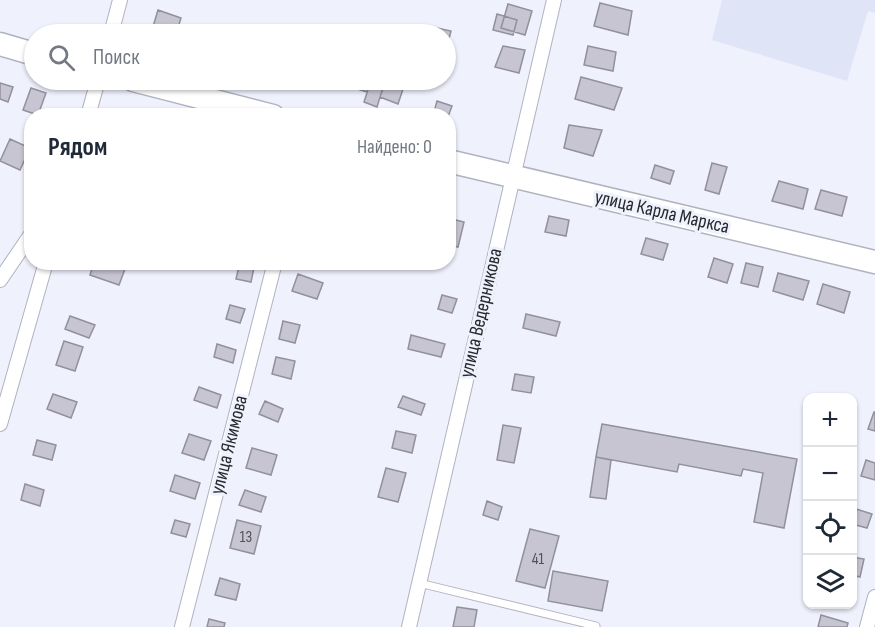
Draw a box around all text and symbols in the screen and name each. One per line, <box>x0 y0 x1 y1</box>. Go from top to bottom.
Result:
search box <box>24 24 456 90</box>
icon: search <box>45 41 78 74</box>
text: Поиск <box>93 44 139 71</box>
text: Рядом <box>48 132 107 163</box>
text: Найдено: 0 <box>357 135 432 159</box>
street label: улица Карла Маркса <box>592 185 732 239</box>
street label: улица Ведерникова <box>454 246 508 380</box>
street label: улица Якимова <box>205 393 253 497</box>
map controls <box>803 393 857 609</box>
button: + <box>803 393 857 447</box>
button: − <box>803 447 857 501</box>
button: locate <box>803 501 857 555</box>
house number: 13 <box>240 528 252 547</box>
house number: 41 <box>532 550 545 569</box>
button: layers <box>803 555 857 609</box>

